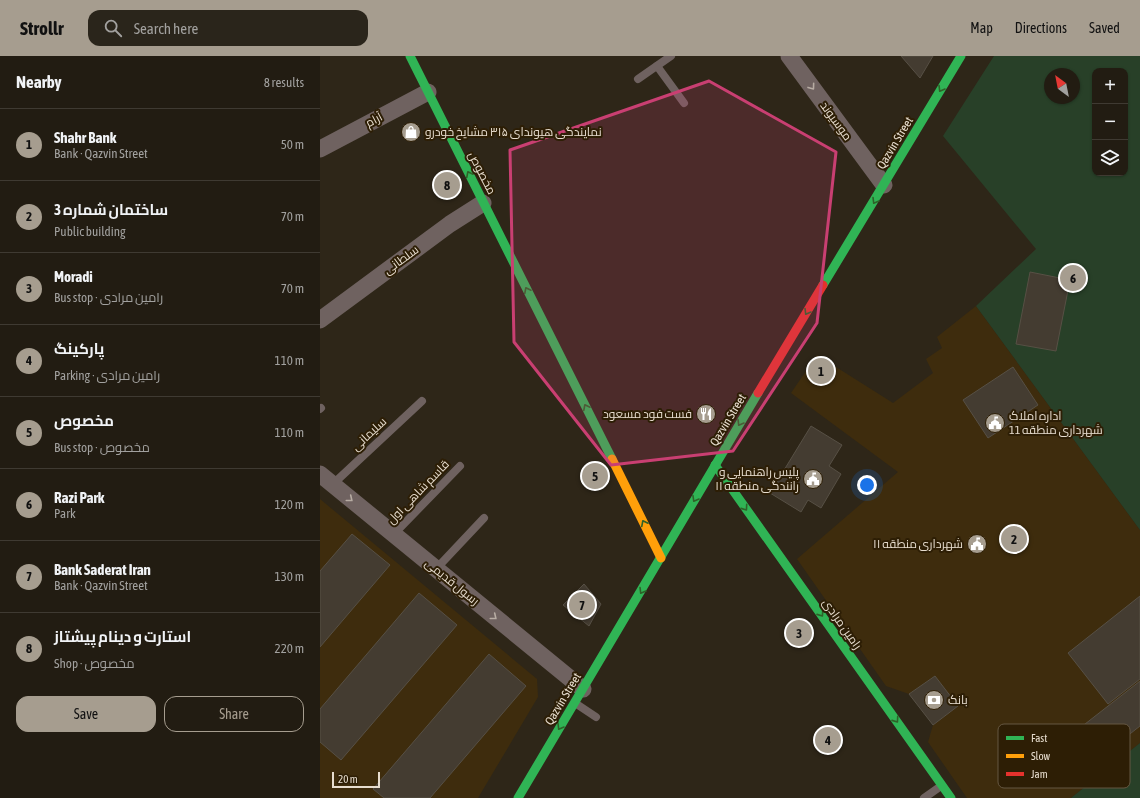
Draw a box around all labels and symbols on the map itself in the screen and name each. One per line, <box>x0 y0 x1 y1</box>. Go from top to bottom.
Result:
north arrow <box>1044 68 1080 104</box>
one-way arrow <box>807 83 814 90</box>
one-way arrow <box>939 85 946 93</box>
street label: موسیوند <box>817 99 855 143</box>
street label: آرام <box>363 109 386 131</box>
street label: Qazvin Street <box>874 114 916 172</box>
shop icon: نمایندگی هیوندای ۳۱۵ مشایخ خودرو <box>400 121 422 143</box>
place label: نمایندگی هیوندای ۳۱۵ مشایخ خودرو <box>425 125 602 140</box>
street label: مخصوص <box>465 149 499 197</box>
pin: 8 <box>434 170 460 200</box>
one-way arrow <box>466 171 474 178</box>
one-way arrow <box>872 197 879 204</box>
street label: سلطانی <box>381 243 421 277</box>
pin: 6 <box>1060 263 1086 293</box>
one-way arrow <box>525 287 532 295</box>
one-way arrow <box>805 308 812 315</box>
pin: 1 <box>808 356 834 386</box>
street label: Qazvin Street <box>707 391 749 449</box>
one-way arrow <box>583 403 591 411</box>
restaurant icon: فست فود مسعود <box>695 403 717 425</box>
place label: فست فود مسعود <box>603 407 692 421</box>
place label: اداره املاک شهرداری منطقه 11 <box>1009 409 1103 437</box>
public building icon: اداره املاک شهرداری منطقه 11 <box>984 412 1006 434</box>
street label: سلیمانی <box>349 414 389 454</box>
one-way arrow <box>737 419 744 426</box>
street label: قاسم شاهی اول <box>384 457 453 528</box>
pin: 5 <box>582 461 608 491</box>
place label: پلیس راهنمایی و رانندگی منطقه ۱۱ <box>715 465 800 493</box>
public building icon: پلیس راهنمایی و رانندگی منطقه ۱۱ <box>802 468 824 490</box>
your location <box>857 475 877 495</box>
one-way arrow <box>346 494 353 501</box>
one-way arrow <box>693 495 700 502</box>
one-way arrow <box>740 504 748 511</box>
one-way arrow <box>641 519 649 527</box>
pin: 2 <box>1001 524 1027 554</box>
public building icon: شهرداری منطقه ۱۱ <box>966 533 988 555</box>
place label: شهرداری منطقه ۱۱ <box>873 537 963 551</box>
street label: رسول قدیمی <box>422 556 482 608</box>
one-way arrow <box>639 587 646 594</box>
pin: 7 <box>569 590 595 620</box>
street label: رامین مرادی <box>819 596 865 652</box>
one-way arrow <box>816 610 823 617</box>
one-way arrow <box>490 612 497 619</box>
pin: 3 <box>786 618 812 648</box>
street label: Qazvin Street <box>542 670 584 728</box>
bank icon: بانک <box>923 689 945 711</box>
place label: بانک <box>948 693 968 707</box>
one-way arrow <box>891 716 898 723</box>
one-way arrow <box>558 723 565 730</box>
legend <box>998 724 1130 788</box>
pin: 4 <box>815 725 841 755</box>
text: Fast <box>1031 732 1047 744</box>
text: Slow <box>1031 750 1050 762</box>
text: Jam <box>1031 768 1048 780</box>
scale bar <box>332 770 380 789</box>

